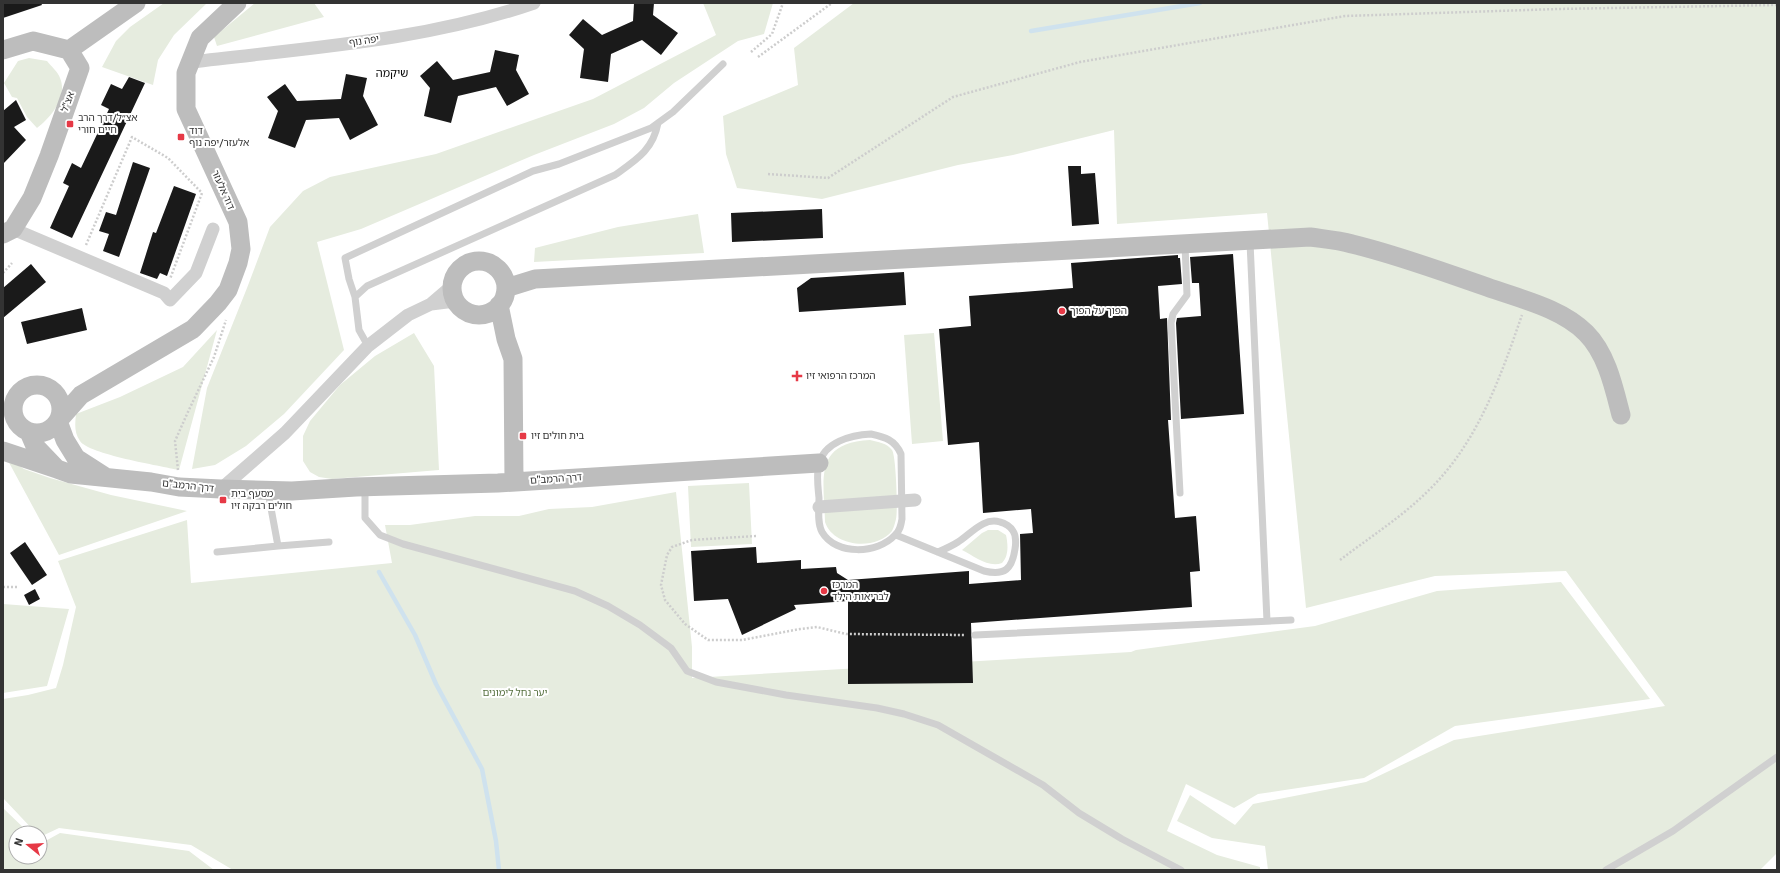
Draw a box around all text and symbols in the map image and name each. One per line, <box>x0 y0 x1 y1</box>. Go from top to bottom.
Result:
street label: יפה נוף <box>348 33 380 49</box>
district label: שיקמה <box>376 67 408 80</box>
street label: אצ"ל <box>59 90 77 114</box>
place label: אצ״ל/דרך הרב חיים חורי <box>78 112 138 136</box>
marker: אצ״ל/דרך הרב חיים חורי <box>65 119 75 129</box>
place label: דוד אלעזר/יפה נוף <box>189 125 249 149</box>
marker: דוד אלעזר/יפה נוף <box>176 132 186 142</box>
street label: דוד אלעזר <box>209 168 237 212</box>
place label: הפוך על הפוך <box>1070 305 1127 317</box>
marker: הפוך על הפוך <box>1057 306 1067 316</box>
marker: המרכז הרפואי זיו <box>791 370 803 382</box>
place label: המרכז הרפואי זיו <box>806 370 876 382</box>
place label: בית חולים זיו <box>531 430 585 442</box>
marker: בית חולים זיו <box>518 431 528 441</box>
street label: דרך הרמב"ם <box>530 471 583 487</box>
street label: דרך הרמב"ם <box>161 477 215 495</box>
place label: מסעף בית חולים רבקה זיו <box>231 488 292 512</box>
marker: מסעף בית חולים רבקה זיו <box>218 495 228 505</box>
place label: המרכז לבריאות הילד <box>832 579 889 603</box>
marker: המרכז לבריאות הילד <box>819 586 829 596</box>
park label: יער נחל לימונים <box>483 687 548 699</box>
north arrow <box>8 825 48 865</box>
text: N <box>12 836 26 848</box>

